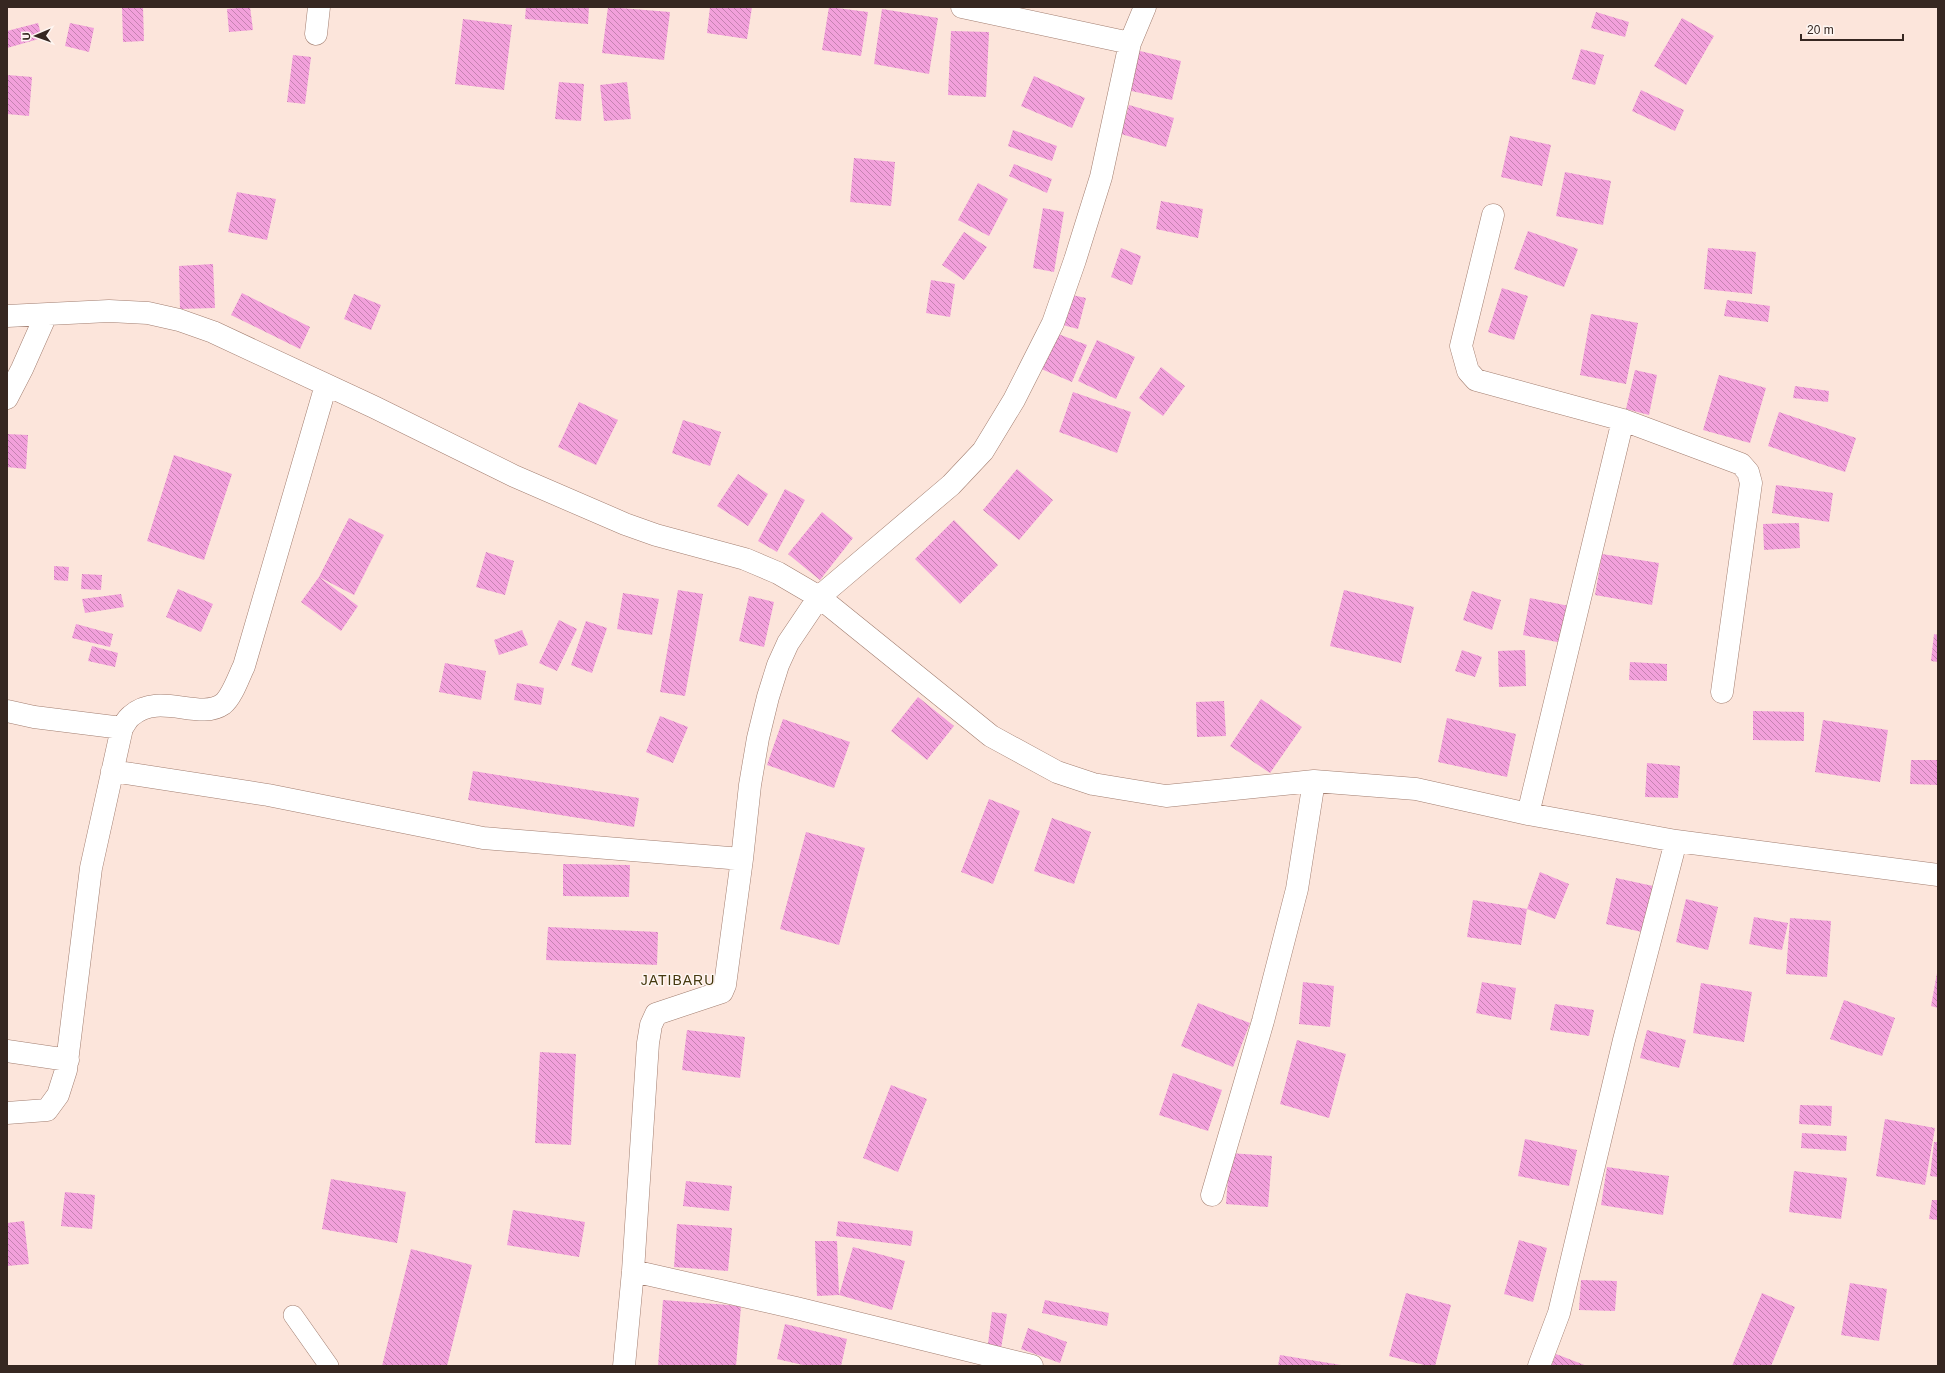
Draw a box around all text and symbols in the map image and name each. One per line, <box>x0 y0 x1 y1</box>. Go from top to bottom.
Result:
north arrow <box>16 16 56 56</box>
scale bar <box>1801 16 1903 42</box>
text: 20 m <box>1807 23 1834 37</box>
text: U <box>20 32 32 41</box>
district label: JATIBARU <box>641 972 715 988</box>

